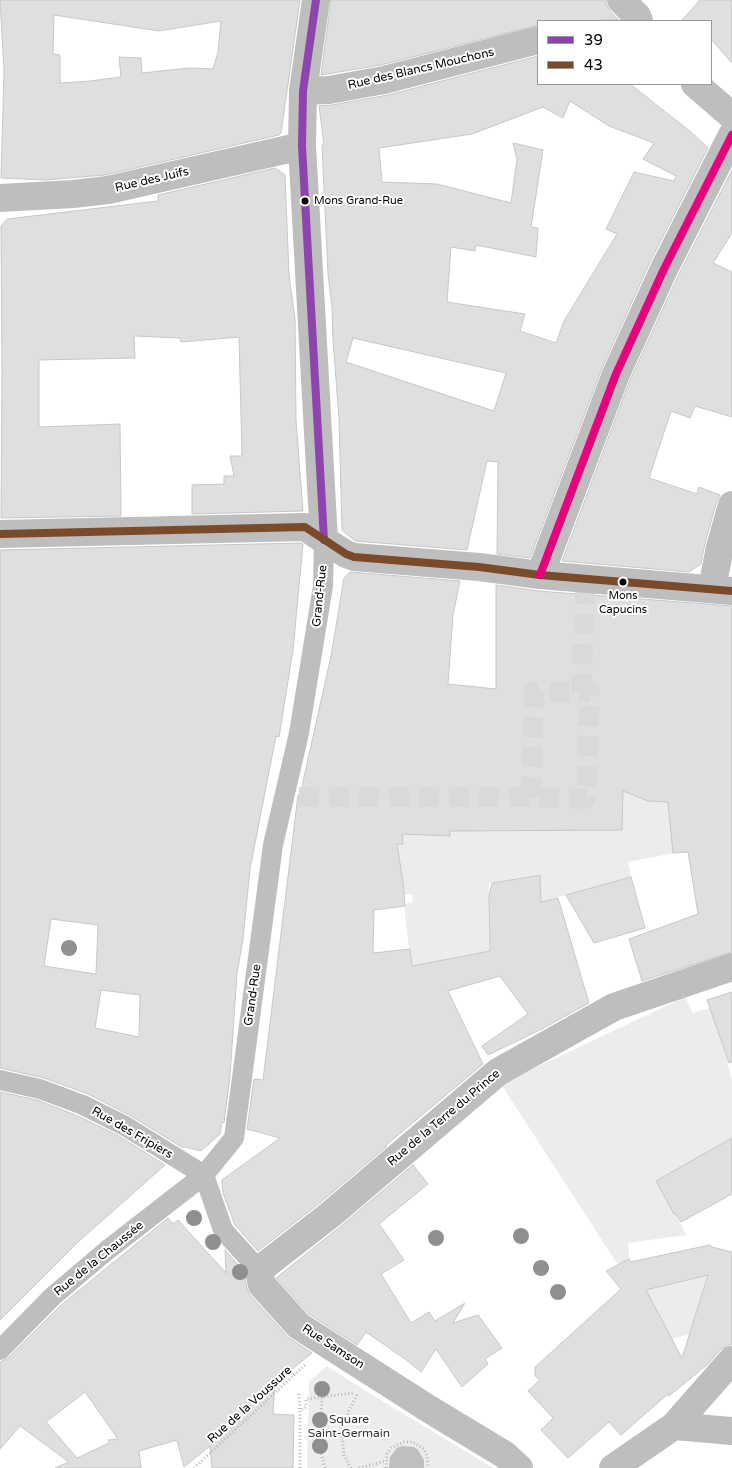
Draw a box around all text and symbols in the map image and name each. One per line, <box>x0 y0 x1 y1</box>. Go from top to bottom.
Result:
legend <box>537 20 712 85</box>
text: 39 <box>584 31 603 49</box>
street label: Rue des Blancs Mouchons <box>346 45 496 93</box>
text: 43 <box>584 56 603 74</box>
street label: Rue des Juifs <box>114 165 190 195</box>
place label: Mons Grand-Rue <box>314 194 403 208</box>
marker: Mons Grand-Rue <box>300 196 310 206</box>
street label: Grand-Rue <box>310 564 330 628</box>
marker: Mons Capucins <box>618 577 628 587</box>
place label: Mons Capucins <box>599 589 647 615</box>
street label: Grand-Rue <box>242 963 264 1027</box>
street label: Rue de la Terre du Prince <box>385 1067 503 1169</box>
street label: Rue des Fripiers <box>89 1104 175 1162</box>
street label: Rue de la Chaussée <box>51 1219 147 1299</box>
street label: Rue Samson <box>299 1322 367 1372</box>
street label: Rue de la Voussure <box>205 1363 295 1447</box>
park label: Square Saint-Germain <box>308 1413 390 1441</box>

